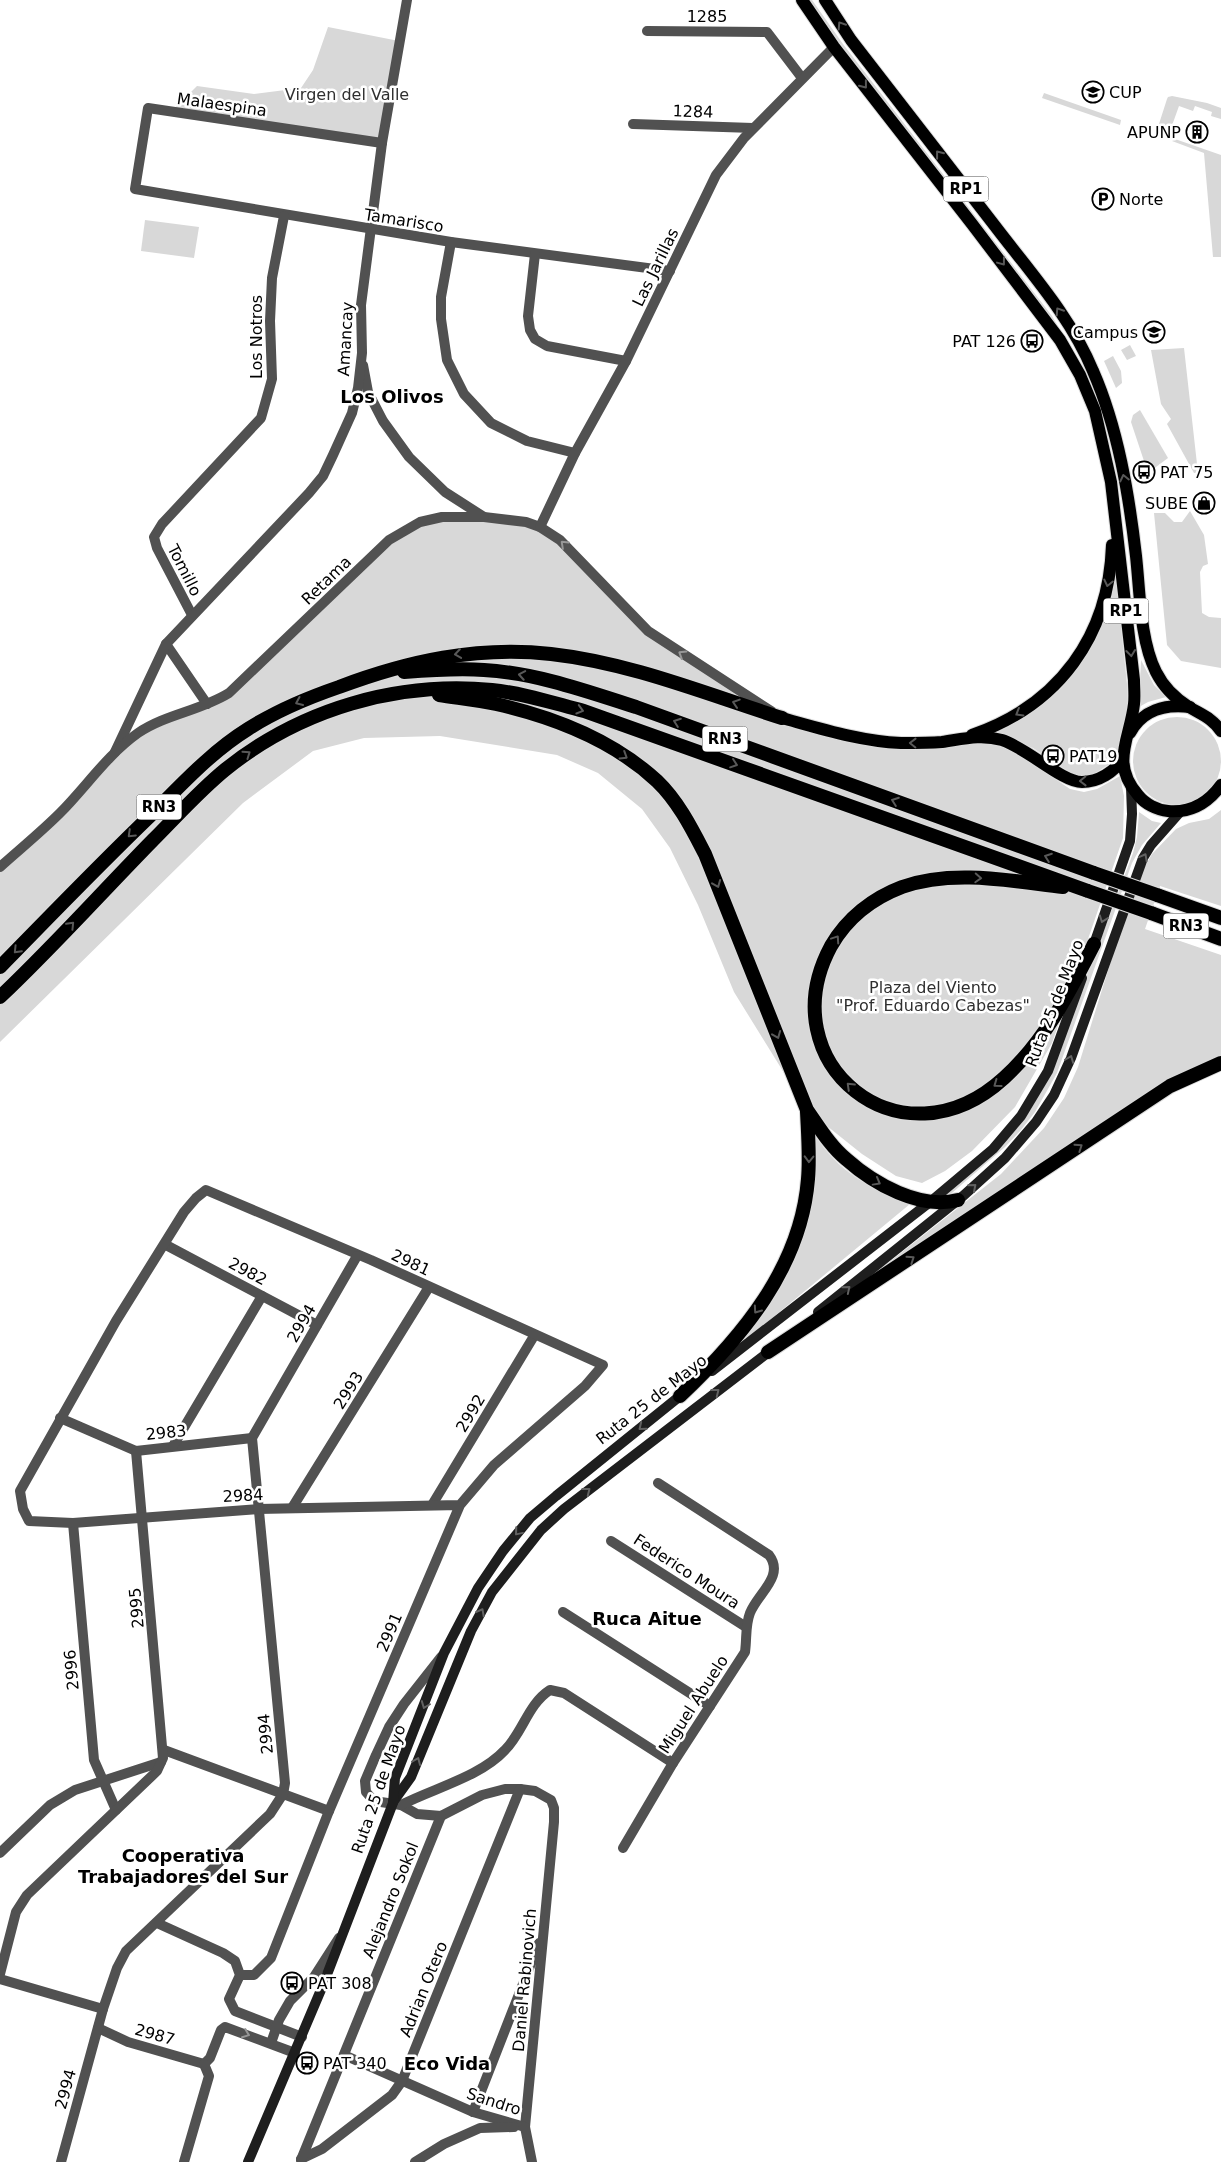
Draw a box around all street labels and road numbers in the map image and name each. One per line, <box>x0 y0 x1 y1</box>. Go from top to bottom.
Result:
street label: 1285 <box>687 7 727 26</box>
street label: Malaespina <box>176 89 268 120</box>
street label: 1284 <box>672 101 714 122</box>
road number: RP1 <box>944 176 988 202</box>
street label: Tamarisco <box>362 205 445 236</box>
street label: Las Jarillas <box>628 225 683 309</box>
street label: Los Notros <box>247 295 266 379</box>
street label: Amancay <box>334 301 357 377</box>
street label: Tomillo <box>163 540 206 599</box>
street label: Retama <box>298 552 355 609</box>
road number: RP1 <box>1104 598 1148 624</box>
road number: RN3 <box>702 726 748 752</box>
road number: RN3 <box>136 794 182 820</box>
road number: RN3 <box>1164 914 1208 938</box>
street label: Ruta 25 de Mayo <box>1021 937 1088 1070</box>
street label: 2981 <box>388 1245 433 1280</box>
street label: 2982 <box>225 1253 270 1289</box>
street label: 2994 <box>283 1301 320 1346</box>
street label: Ruta 25 de Mayo <box>592 1350 710 1448</box>
street label: 2993 <box>330 1368 367 1413</box>
street label: 2992 <box>452 1391 489 1436</box>
street label: 2983 <box>145 1421 187 1444</box>
street label: 2984 <box>222 1485 264 1506</box>
street label: Federico Moura <box>630 1530 743 1613</box>
street label: 2995 <box>125 1587 148 1629</box>
street label: 2991 <box>373 1610 406 1655</box>
street label: 2996 <box>60 1649 83 1691</box>
street label: Miguel Abuelo <box>655 1652 732 1757</box>
street label: 2994 <box>254 1713 277 1755</box>
street label: Ruta 25 de Mayo <box>347 1722 409 1856</box>
street label: Alejandro Sokol <box>358 1839 422 1961</box>
street label: Daniel Rabinovich <box>509 1907 540 2053</box>
street label: Adrian Otero <box>396 1939 451 2040</box>
street label: 2987 <box>133 2020 177 2049</box>
street label: 2994 <box>51 2067 80 2111</box>
street label: Sandro <box>464 2084 524 2119</box>

